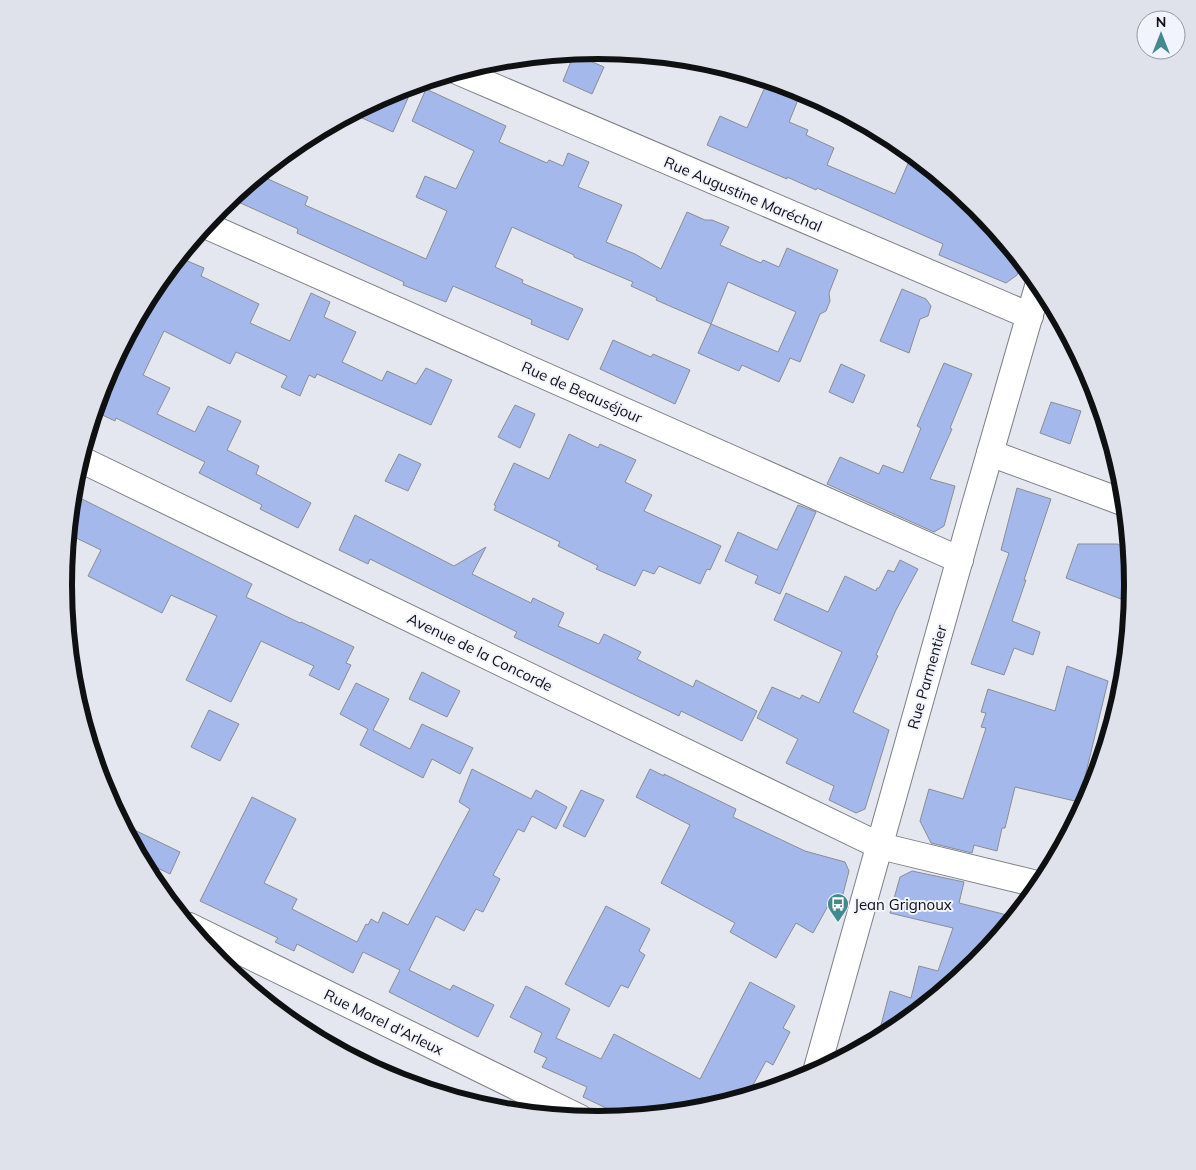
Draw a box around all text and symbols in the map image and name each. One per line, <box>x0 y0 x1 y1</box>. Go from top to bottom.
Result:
north arrow <box>1136 10 1186 60</box>
text: N <box>1156 13 1166 31</box>
street label: Rue Augustine Maréchal <box>661 152 825 236</box>
street label: Rue de Beauséjour <box>519 357 646 427</box>
street label: Avenue de la Concorde <box>404 609 556 695</box>
street label: Rue Parmentier <box>903 622 951 731</box>
bus stop icon: Jean Grignoux <box>826 892 850 923</box>
place label: Jean Grignoux <box>854 895 952 914</box>
street label: Rue Morel d'Arleux <box>321 985 447 1059</box>

